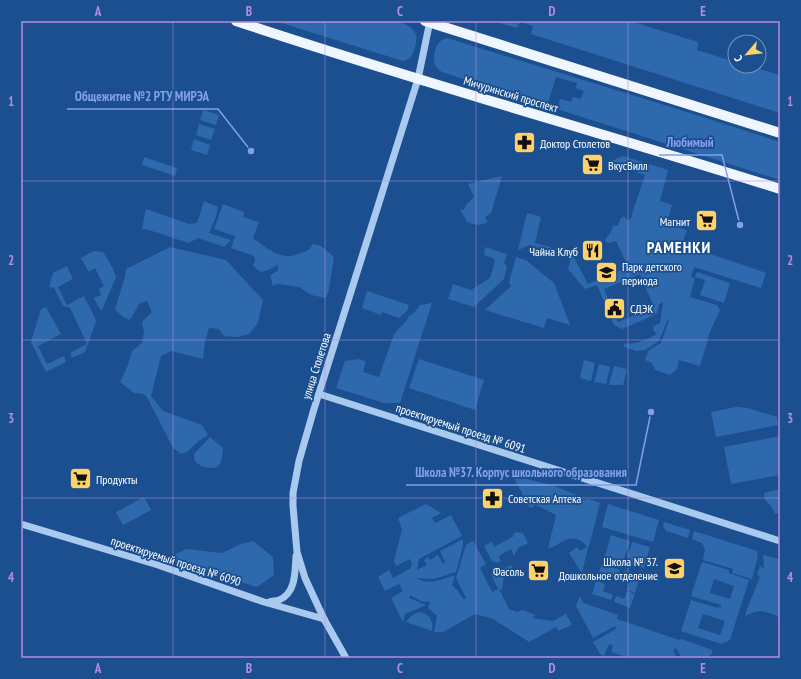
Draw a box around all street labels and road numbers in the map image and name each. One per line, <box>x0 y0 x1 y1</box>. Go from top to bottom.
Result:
street label: Мичуринский проспект <box>462 72 560 116</box>
street label: улица Столетова <box>298 331 334 401</box>
street label: проектируемый проезд № 6091 <box>394 400 528 456</box>
street label: проектируемый проезд № 6090 <box>109 533 243 589</box>

